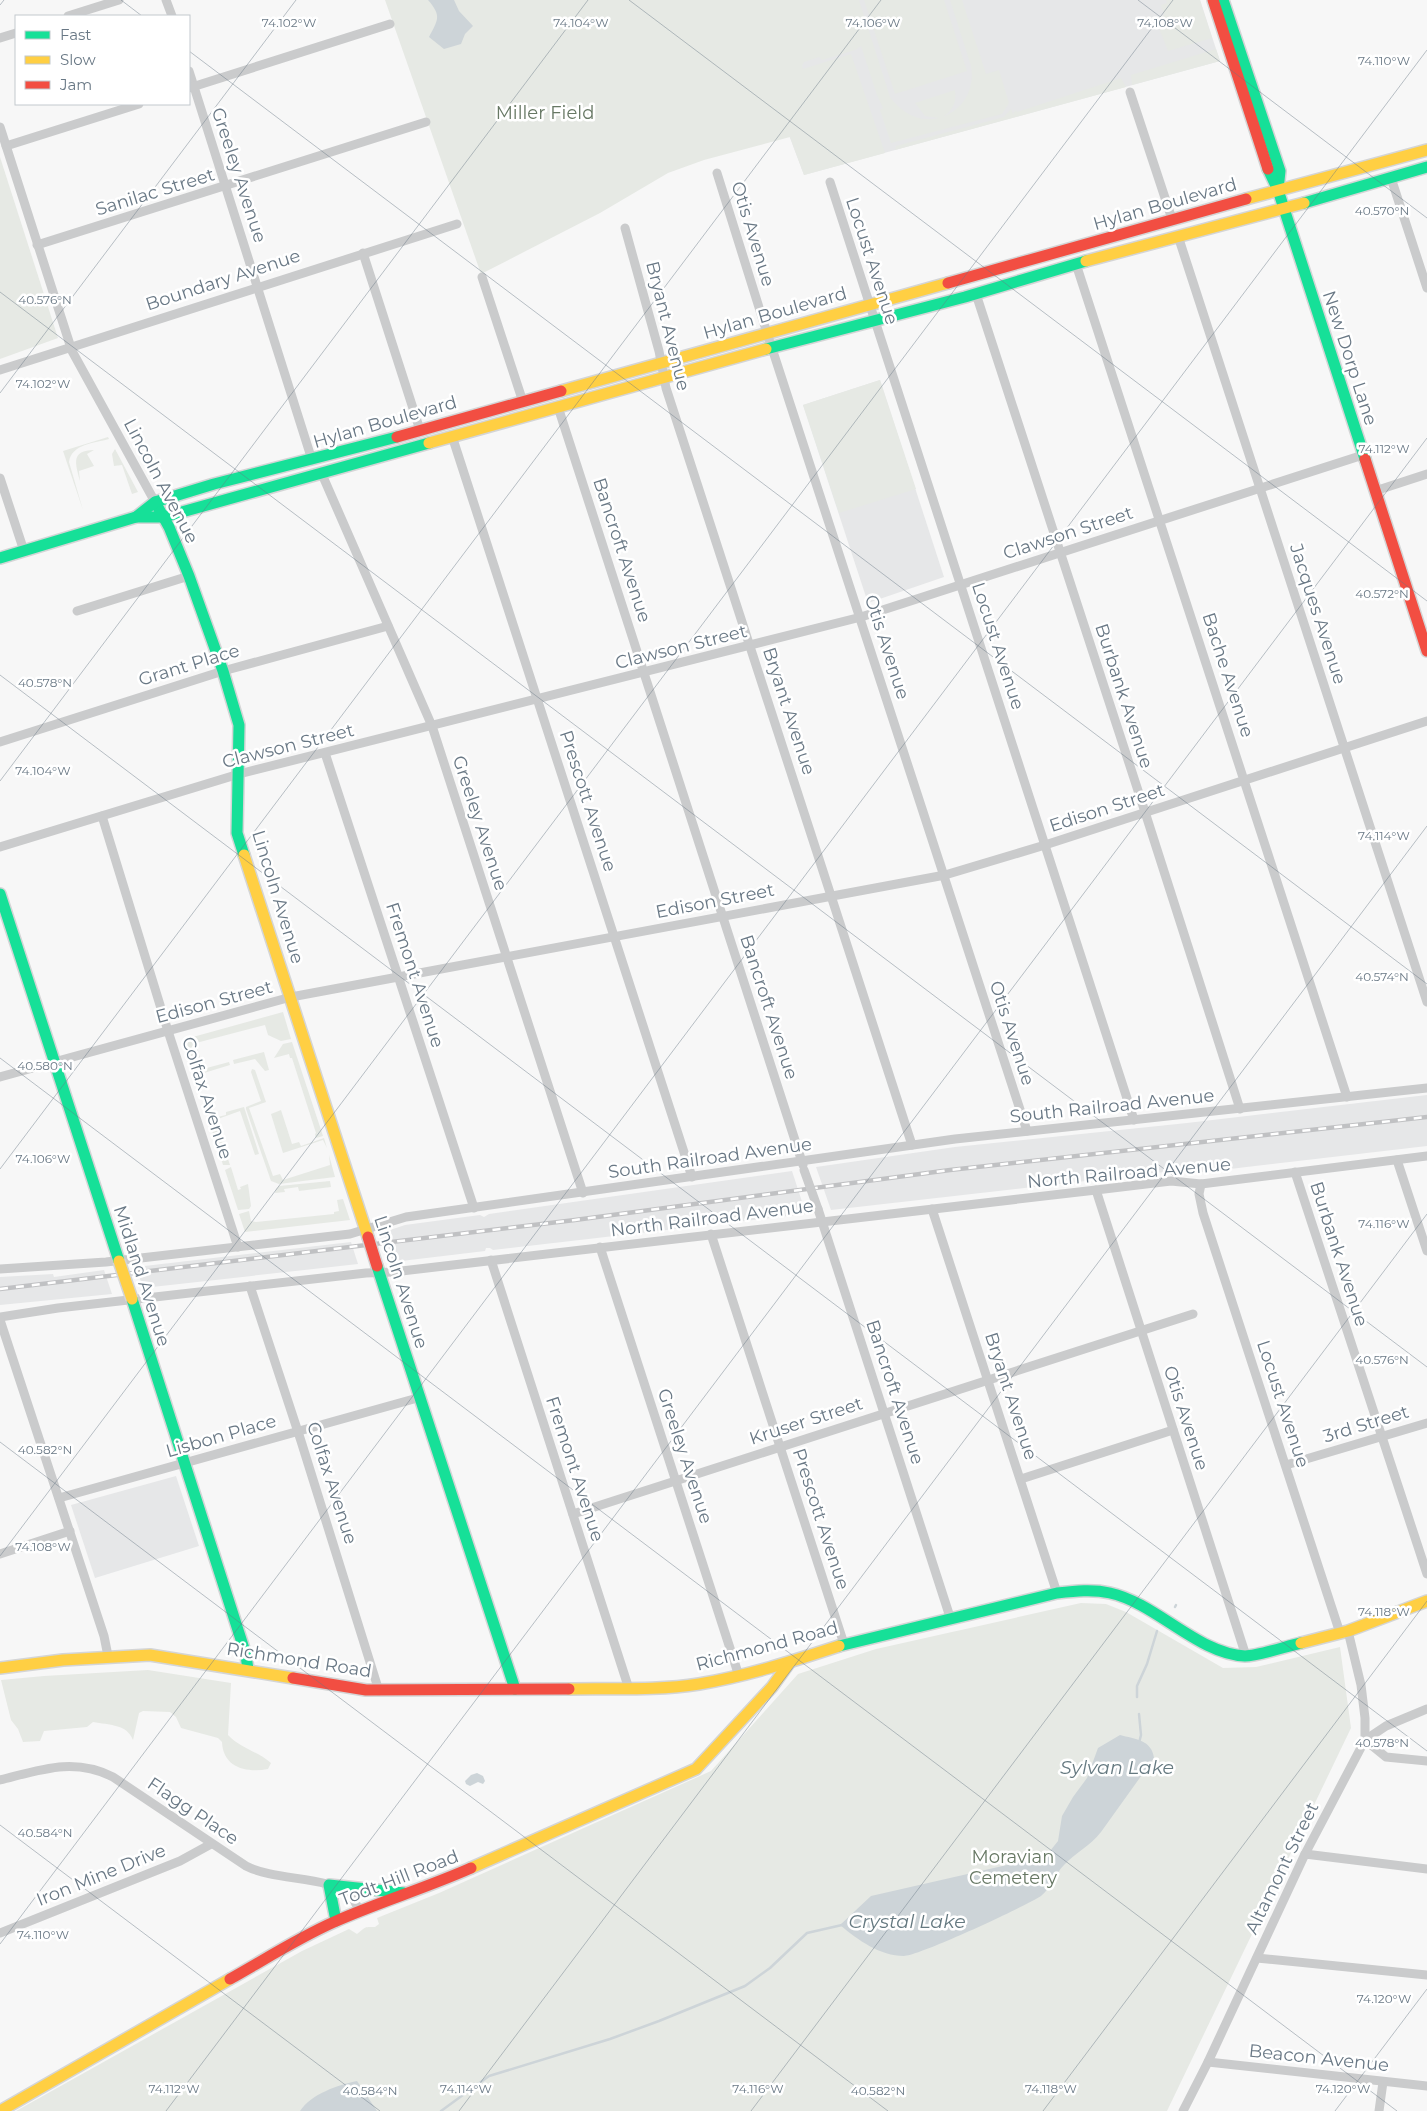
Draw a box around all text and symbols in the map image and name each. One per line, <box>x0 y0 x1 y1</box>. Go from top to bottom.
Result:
legend <box>15 15 190 105</box>
text: 74.102°W <box>262 15 316 30</box>
text: 74.104°W <box>553 15 609 30</box>
text: 74.106°W <box>846 15 900 30</box>
text: 74.108°W <box>1137 15 1193 30</box>
text: Fast <box>60 25 91 44</box>
text: Slow <box>60 50 96 69</box>
text: 74.110°W <box>1358 53 1410 68</box>
text: Jam <box>59 75 92 94</box>
park label: Miller Field <box>496 102 594 124</box>
street label: Greeley Avenue <box>207 105 271 245</box>
street label: Sanilac Street <box>93 163 217 221</box>
street label: Hylan Boulevard <box>1091 173 1239 235</box>
street label: Otis Avenue <box>727 179 779 289</box>
street label: Locust Avenue <box>841 194 903 328</box>
text: 40.570°N <box>1355 203 1409 218</box>
street label: Boundary Avenue <box>143 245 303 315</box>
street label: Bryant Avenue <box>641 259 695 393</box>
street label: Hylan Boulevard <box>701 282 849 344</box>
street label: New Dorp Lane <box>1318 288 1382 428</box>
text: 40.576°N <box>18 292 72 307</box>
text: 74.102°W <box>16 376 70 391</box>
street label: Hylan Boulevard <box>311 391 459 453</box>
street label: Lincoln Avenue <box>119 415 203 547</box>
text: 74.112°W <box>1358 441 1410 456</box>
street label: Bancroft Avenue <box>588 475 656 625</box>
street label: Clawson Street <box>1000 502 1136 564</box>
street label: Jacques Avenue <box>1285 540 1351 687</box>
street label: Locust Avenue <box>967 579 1029 713</box>
text: 40.572°N <box>1355 586 1409 601</box>
street label: Otis Avenue <box>860 592 914 702</box>
street label: Bache Avenue <box>1197 610 1259 740</box>
street label: Clawson Street <box>613 620 749 674</box>
street label: Burbank Avenue <box>1090 621 1158 771</box>
street label: Grant Place <box>136 639 242 691</box>
street label: Bryant Avenue <box>758 644 820 778</box>
text: 40.578°N <box>18 675 72 690</box>
street label: Clawson Street <box>220 719 356 773</box>
street label: Prescott Avenue <box>555 727 621 875</box>
street label: Greeley Avenue <box>448 753 512 893</box>
text: 74.104°W <box>15 763 71 778</box>
street label: Edison Street <box>1046 779 1168 837</box>
street label: Lincoln Avenue <box>247 828 309 967</box>
text: 74.114°W <box>1358 828 1410 843</box>
street label: Edison Street <box>654 879 776 923</box>
street label: Fremont Avenue <box>381 900 449 1051</box>
street label: Bancroft Avenue <box>735 932 803 1082</box>
text: 40.574°N <box>1355 969 1409 984</box>
street label: Edison Street <box>153 976 275 1028</box>
street label: Otis Avenue <box>985 978 1039 1088</box>
street label: Colfax Avenue <box>177 1034 237 1162</box>
text: 40.580°N <box>17 1058 73 1073</box>
street label: South Railroad Avenue <box>1009 1084 1215 1128</box>
street label: South Railroad Avenue <box>607 1133 813 1183</box>
text: 74.106°W <box>16 1151 70 1166</box>
street label: North Railroad Avenue <box>1026 1153 1232 1193</box>
street label: Burbank Avenue <box>1305 1179 1373 1329</box>
street label: North Railroad Avenue <box>609 1195 815 1241</box>
street label: Midland Avenue <box>109 1203 175 1349</box>
street label: Lincoln Avenue <box>369 1213 433 1351</box>
text: 74.116°W <box>1358 1216 1410 1231</box>
street label: Bancroft Avenue <box>861 1317 929 1467</box>
street label: Bryant Avenue <box>980 1329 1042 1463</box>
street label: Locust Avenue <box>1252 1337 1314 1471</box>
text: 40.576°N <box>1355 1352 1409 1367</box>
street label: Otis Avenue <box>1159 1363 1213 1473</box>
street label: Greeley Avenue <box>653 1386 717 1526</box>
street label: Kruser Street <box>747 1392 865 1450</box>
street label: Fremont Avenue <box>541 1394 609 1545</box>
street label: 3rd Street <box>1320 1401 1412 1447</box>
street label: Lisbon Place <box>163 1410 279 1462</box>
street label: Colfax Avenue <box>302 1419 362 1547</box>
text: 40.582°N <box>18 1442 72 1457</box>
street label: Prescott Avenue <box>788 1445 854 1593</box>
text: 74.108°W <box>15 1539 71 1554</box>
text: 74.118°W <box>1358 1604 1410 1619</box>
street label: Richmond Road <box>693 1616 841 1676</box>
street label: Richmond Road <box>225 1638 373 1682</box>
text: 40.578°N <box>1355 1735 1409 1750</box>
water label: Sylvan Lake <box>1060 1756 1174 1779</box>
street label: Flagg Place <box>143 1772 243 1850</box>
street label: Altamont Street <box>1241 1798 1323 1938</box>
text: 40.584°N <box>17 1825 73 1840</box>
street label: Iron Mine Drive <box>33 1839 169 1911</box>
street label: Todt Hill Road <box>336 1845 462 1911</box>
park label: Moravian Cemetery <box>969 1846 1057 1889</box>
water label: Crystal Lake <box>848 1910 966 1933</box>
text: 74.110°W <box>17 1927 69 1942</box>
text: 74.120°W <box>1357 1991 1411 2006</box>
street label: Beacon Avenue <box>1248 2040 1390 2076</box>
text: 74.112°W <box>148 2081 200 2096</box>
text: 74.114°W <box>440 2081 492 2096</box>
text: 74.116°W <box>732 2081 784 2096</box>
text: 74.118°W <box>1025 2081 1077 2096</box>
text: 74.120°W <box>1316 2081 1370 2096</box>
text: 40.584°N <box>342 2083 398 2098</box>
text: 40.582°N <box>851 2083 905 2098</box>

